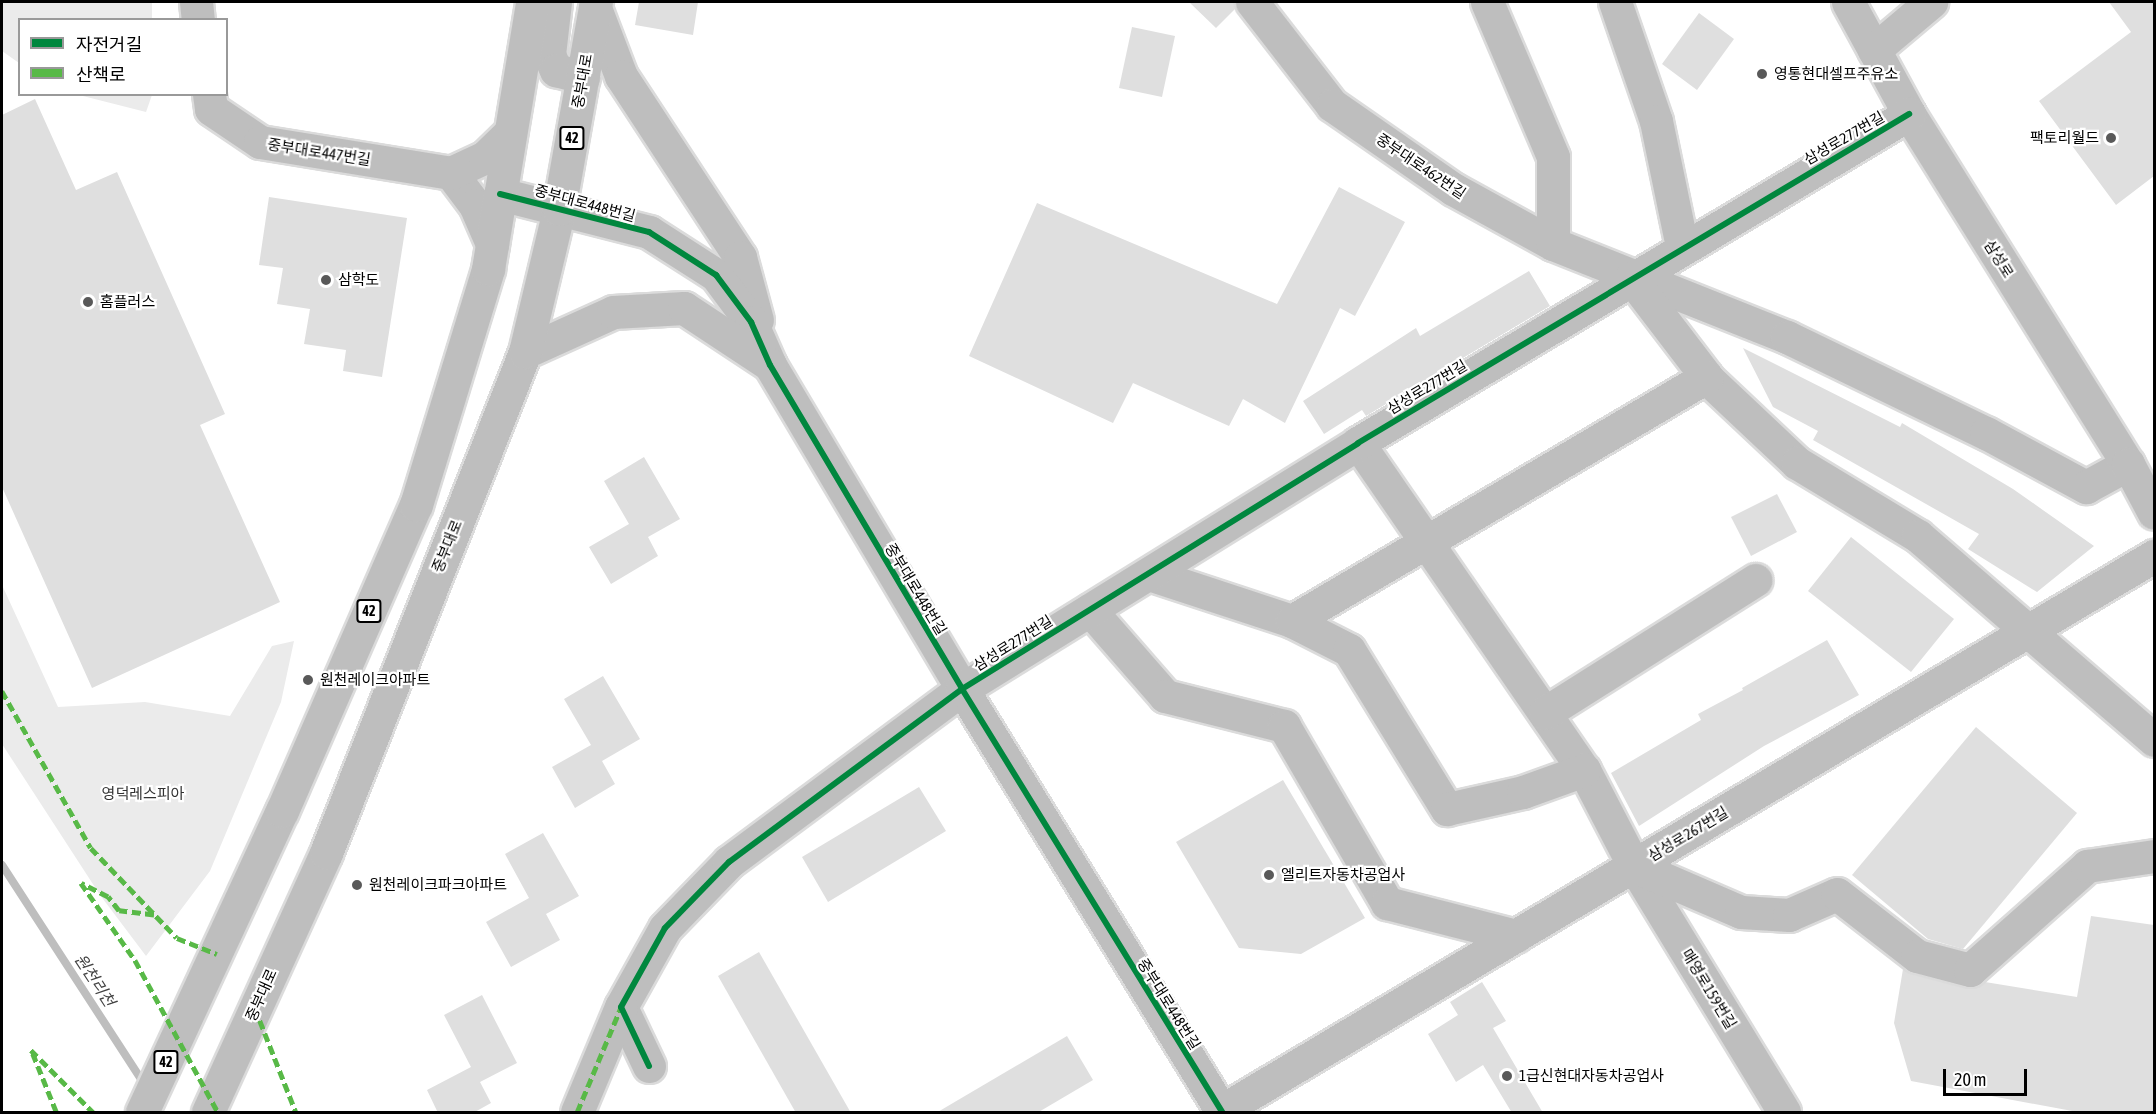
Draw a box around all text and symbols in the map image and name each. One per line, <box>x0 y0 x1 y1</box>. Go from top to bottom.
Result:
legend <box>18 18 228 96</box>
text: 자전거길 <box>76 34 142 55</box>
street label: 중부대로 <box>568 52 596 110</box>
text: 산책로 <box>76 64 126 85</box>
place label: 영통현대셀프주유소 <box>1774 65 1898 83</box>
marker: 영통현대셀프주유소 <box>1755 67 1769 81</box>
street label: 삼성로277번길 <box>1800 108 1888 168</box>
road number: 42 <box>558 127 586 149</box>
street label: 중부대로462번길 <box>1373 129 1469 203</box>
place label: 팩토리월드 <box>2030 129 2099 147</box>
marker: 팩토리월드 <box>2104 131 2118 145</box>
street label: 중부대로447번길 <box>266 135 372 169</box>
street label: 중부대로448번길 <box>532 181 638 225</box>
street label: 삼성로 <box>1980 237 2018 281</box>
place label: 삼학도 <box>338 271 379 289</box>
marker: 삼학도 <box>319 273 333 287</box>
place label: 홈플러스 <box>100 293 155 311</box>
marker: 홈플러스 <box>81 295 95 309</box>
street label: 삼성로277번길 <box>1384 356 1470 418</box>
street label: 중부대로 <box>428 517 466 575</box>
street label: 중부대로448번길 <box>882 540 950 638</box>
road number: 42 <box>356 600 382 622</box>
street label: 삼성로277번길 <box>970 611 1056 675</box>
place label: 원천레이크아파트 <box>320 671 430 689</box>
marker: 원천레이크아파트 <box>301 673 315 687</box>
park label: 영덕레스피아 <box>102 785 184 803</box>
street label: 삼성로267번길 <box>1645 803 1731 865</box>
place label: 엘리트자동차공업사 <box>1281 866 1405 884</box>
marker: 엘리트자동차공업사 <box>1262 868 1276 882</box>
place label: 원천레이크파크아파트 <box>369 876 507 894</box>
marker: 원천레이크파크아파트 <box>350 878 364 892</box>
street label: 매영로159번길 <box>1678 946 1740 1032</box>
water label: 원천리천 <box>71 950 119 1010</box>
street label: 중부대로448번길 <box>1134 955 1204 1053</box>
street label: 중부대로 <box>242 966 280 1024</box>
road number: 42 <box>152 1051 180 1073</box>
scale bar <box>1946 1057 2030 1095</box>
place label: 1급신현대자동차공업사 <box>1519 1067 1664 1085</box>
marker: 1급신현대자동차공업사 <box>1500 1069 1514 1083</box>
text: 20 m <box>1954 1069 1986 1090</box>

